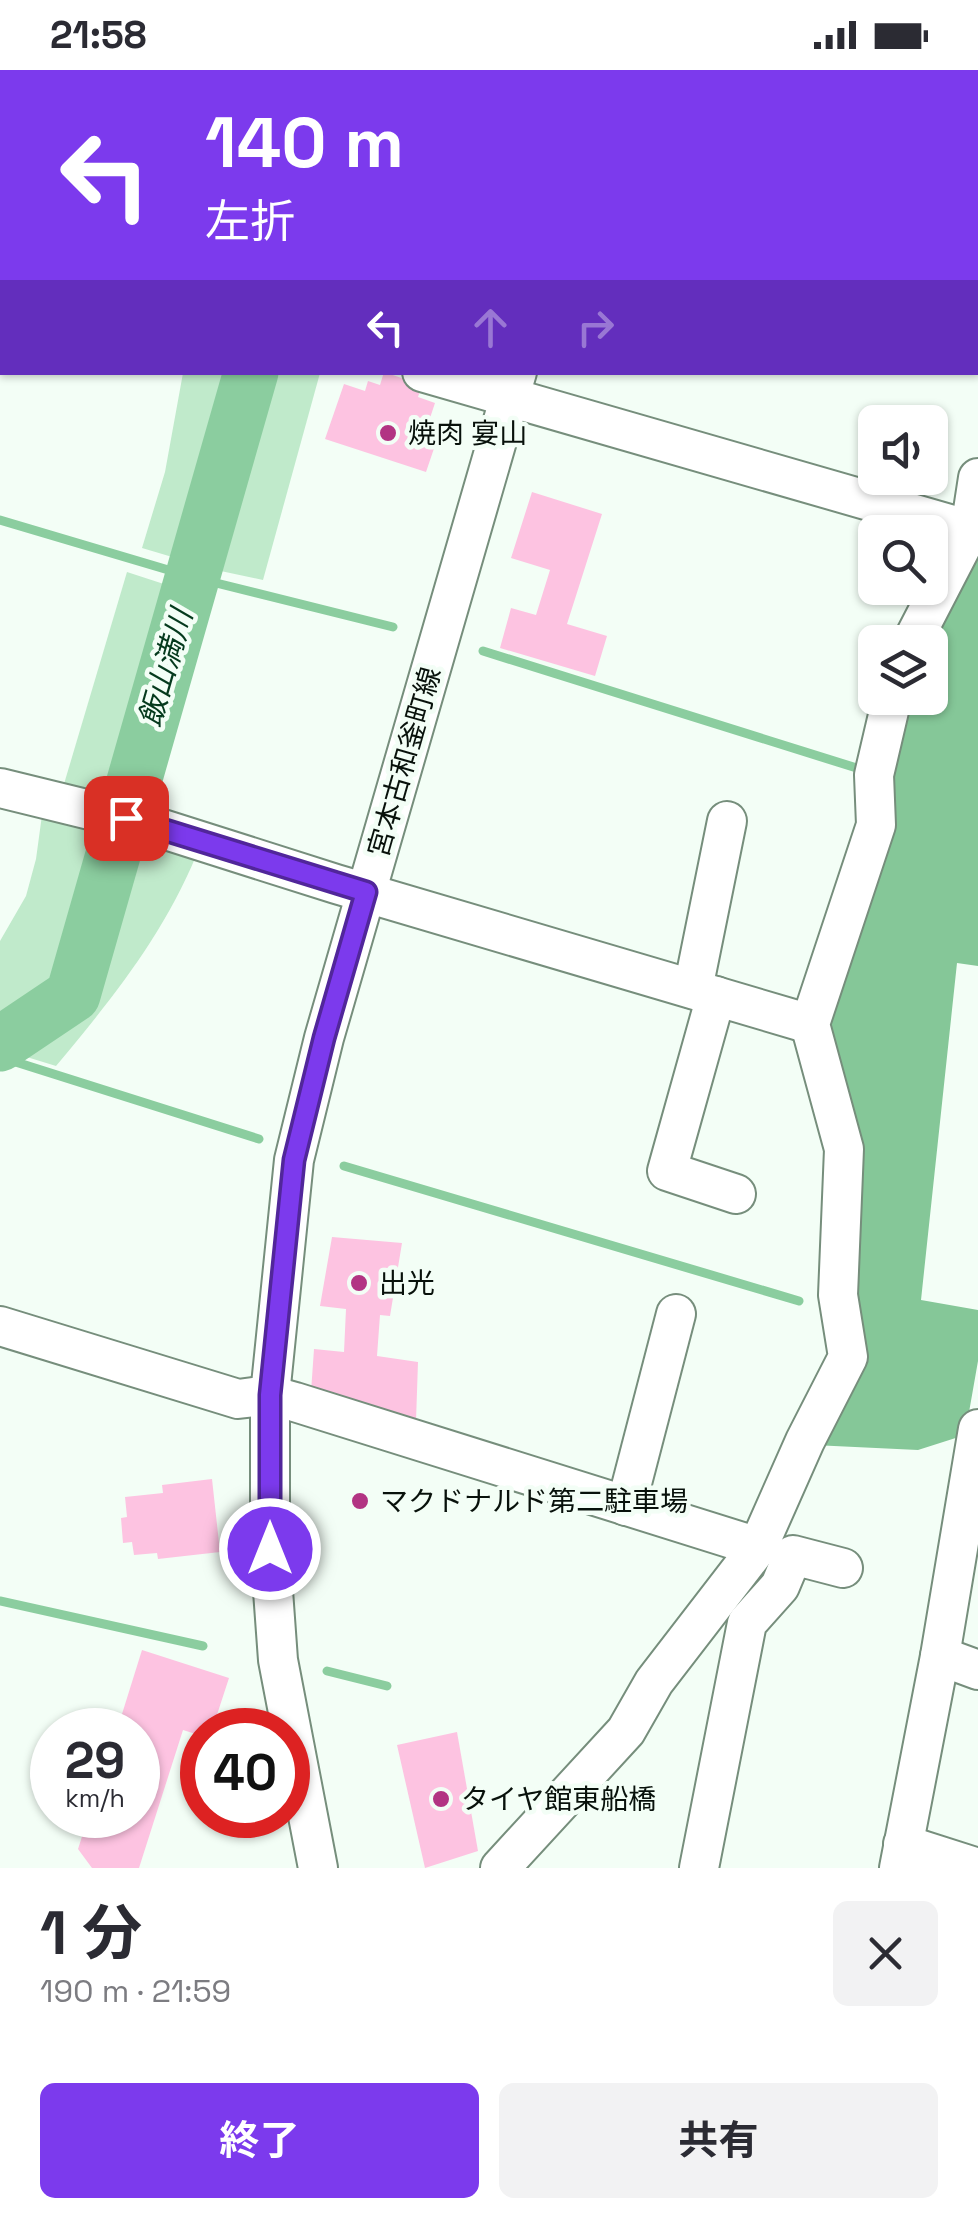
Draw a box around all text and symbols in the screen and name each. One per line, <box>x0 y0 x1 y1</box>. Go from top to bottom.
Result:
text: 21:58 <box>50 11 147 59</box>
text: 140 m <box>205 98 404 187</box>
icon: left <box>40 110 170 240</box>
text: 左折 <box>205 193 295 250</box>
icon: left <box>358 300 413 355</box>
icon: ahead <box>463 300 518 355</box>
icon: right <box>568 300 623 355</box>
map controls <box>858 405 948 715</box>
button: sound <box>858 405 948 495</box>
place label: 焼肉 宴山 <box>408 415 527 451</box>
marker: 焼肉 宴山 <box>377 422 399 444</box>
button: search <box>858 515 948 605</box>
water label: 飯山満川 <box>130 602 202 731</box>
button: layers <box>858 625 948 715</box>
street label: 宮本古和釜町線 <box>360 663 448 861</box>
pin <box>84 776 169 861</box>
icon: arrive <box>99 791 154 846</box>
place label: 出光 <box>379 1265 435 1301</box>
marker: 出光 <box>348 1272 370 1294</box>
place label: マクドナルド第二駐車場 <box>380 1483 688 1519</box>
marker: マクドナルド第二駐車場 <box>349 1490 371 1512</box>
position arrow <box>218 1497 322 1601</box>
speed limit sign: 40 <box>180 1708 310 1838</box>
text: 29 <box>65 1729 125 1793</box>
place label: タイヤ館東船橋 <box>461 1781 656 1817</box>
text: km/h <box>65 1782 125 1814</box>
marker: タイヤ館東船橋 <box>430 1788 452 1810</box>
text: 1 分 <box>40 1895 142 1972</box>
button: close <box>833 1901 938 2006</box>
text: 190 m · 21:59 <box>40 1971 231 2011</box>
button: 終了 <box>40 2083 479 2198</box>
button: 共有 <box>499 2083 938 2198</box>

